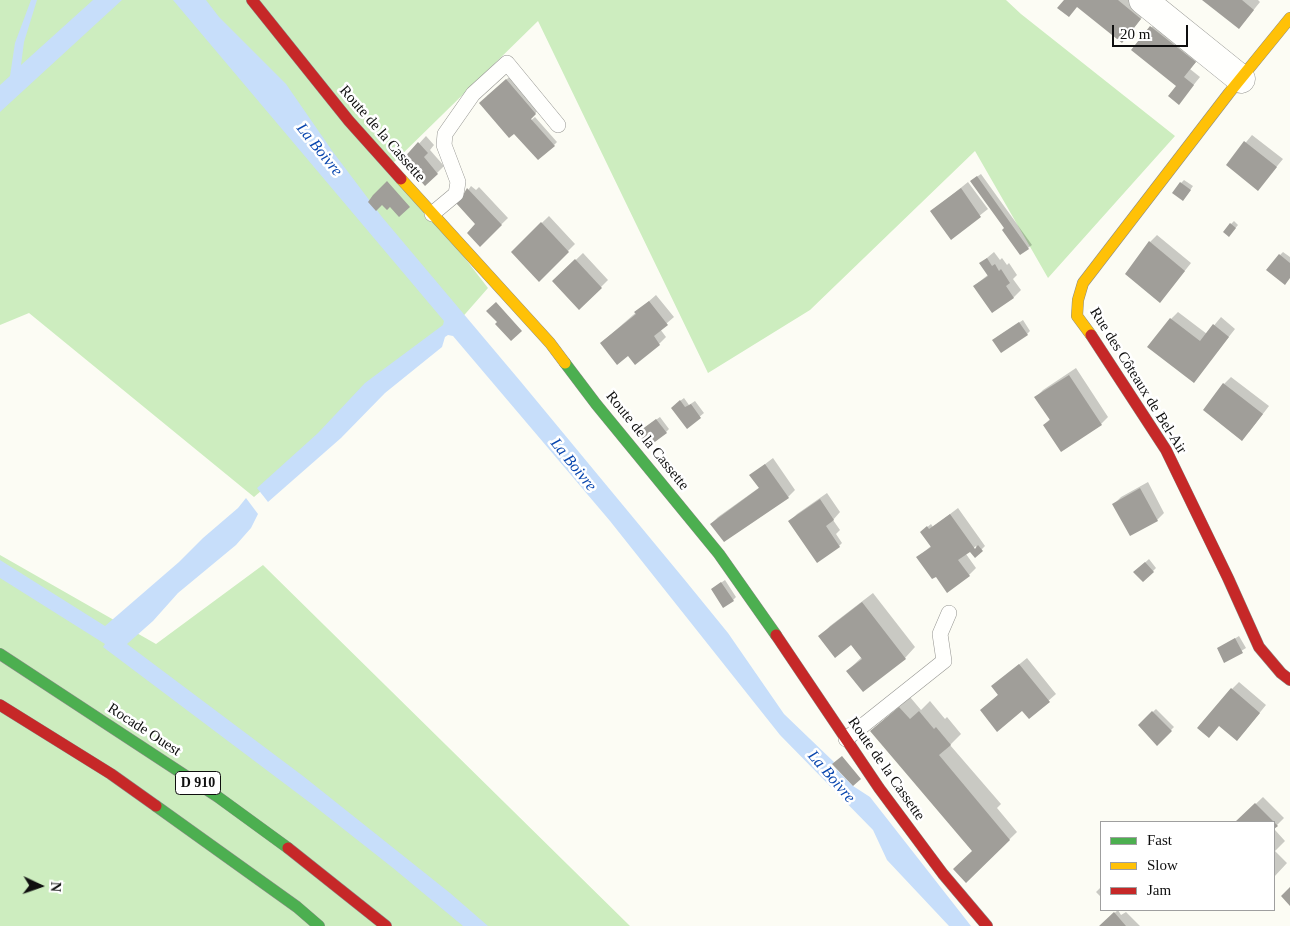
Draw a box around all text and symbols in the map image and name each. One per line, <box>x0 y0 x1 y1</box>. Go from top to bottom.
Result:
scale bar <box>1115 15 1191 47</box>
text: 20 m <box>1120 26 1150 42</box>
street label: Route de la Cassette <box>335 82 429 186</box>
water label: La Boivre <box>292 119 346 181</box>
street label: Rue des Côteaux de Bel-Air <box>1086 305 1190 457</box>
street label: Route de la Cassette <box>602 388 692 494</box>
water label: La Boivre <box>546 434 600 496</box>
street label: Rocade Ouest <box>104 700 184 760</box>
street label: Route de la Cassette <box>844 714 928 824</box>
water label: La Boivre <box>803 747 859 807</box>
road number: D 910 <box>176 771 220 794</box>
legend <box>1100 821 1275 911</box>
text: Fast <box>1147 832 1172 848</box>
text: Slow <box>1147 857 1178 873</box>
north arrow <box>15 861 65 911</box>
text: N <box>48 881 63 892</box>
text: Jam <box>1147 882 1171 898</box>

